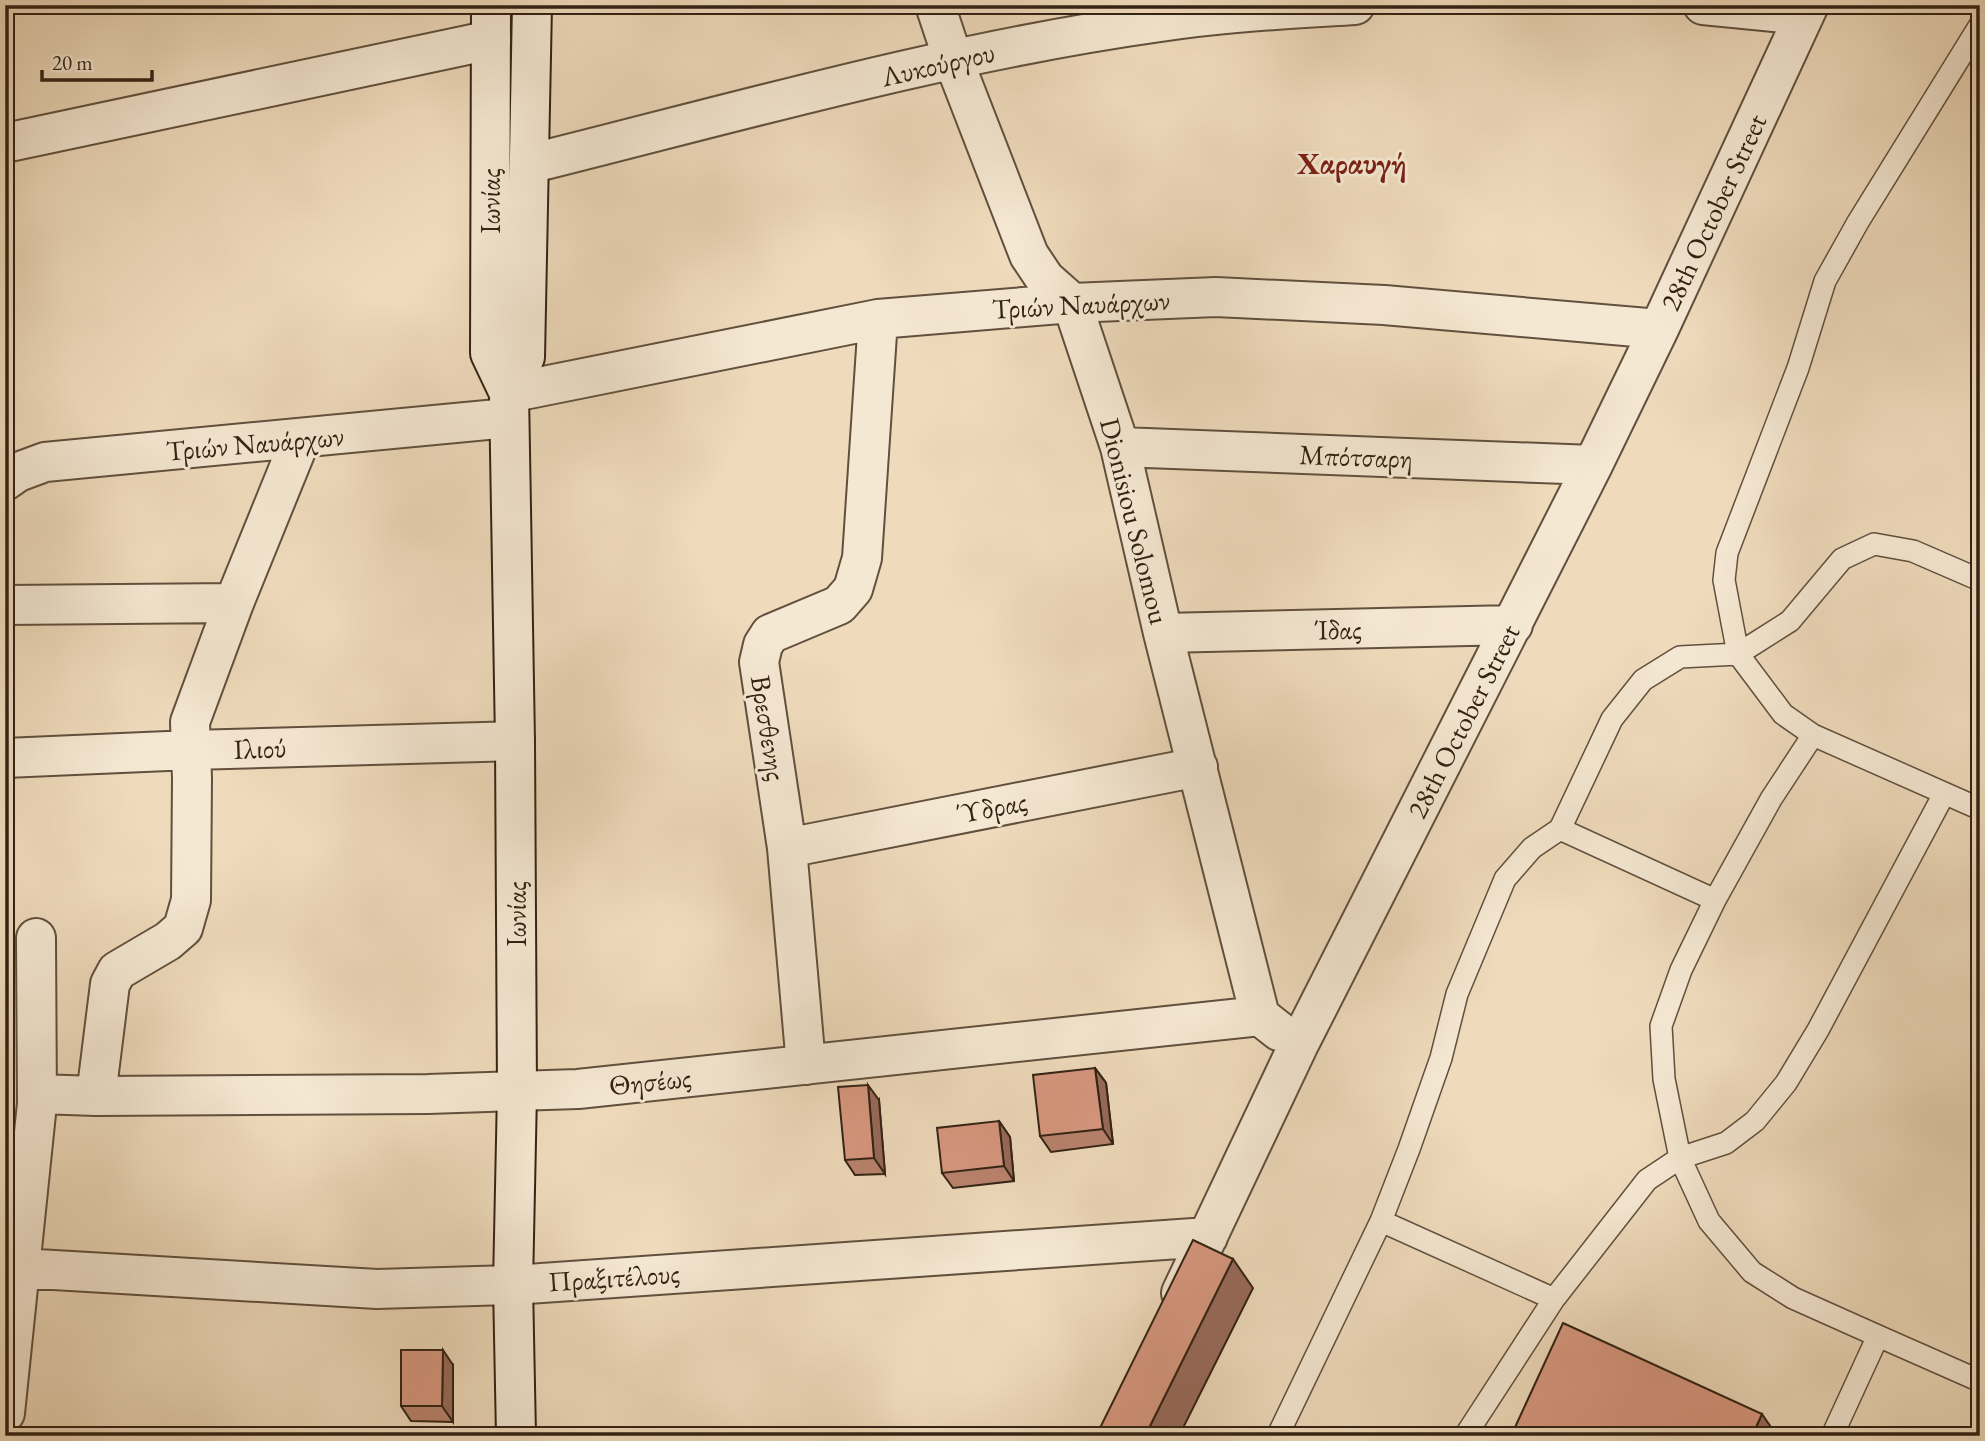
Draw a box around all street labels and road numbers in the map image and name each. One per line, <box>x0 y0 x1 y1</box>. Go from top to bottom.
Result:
street label: Λυκούργου <box>877 33 998 95</box>
street label: 28th October Street <box>1652 108 1774 316</box>
street label: Ιωνίας <box>472 168 508 234</box>
street label: Τριών Ναυάρχων <box>991 281 1171 327</box>
street label: Dionisiou Solomou <box>1092 414 1178 628</box>
street label: Τριών Ναυάρχων <box>165 417 345 469</box>
street label: Μπότσαρη <box>1299 436 1413 476</box>
street label: Ίδας <box>1314 611 1362 647</box>
street label: 28th October Street <box>1399 618 1527 824</box>
street label: Βρεσθενης <box>743 673 795 783</box>
street label: Ιλιού <box>233 729 287 767</box>
street label: Ύδρας <box>953 783 1030 832</box>
street label: Ιωνίας <box>498 881 534 947</box>
street label: Θησέως <box>607 1059 693 1103</box>
street label: Πραξιτέλους <box>547 1254 681 1300</box>

